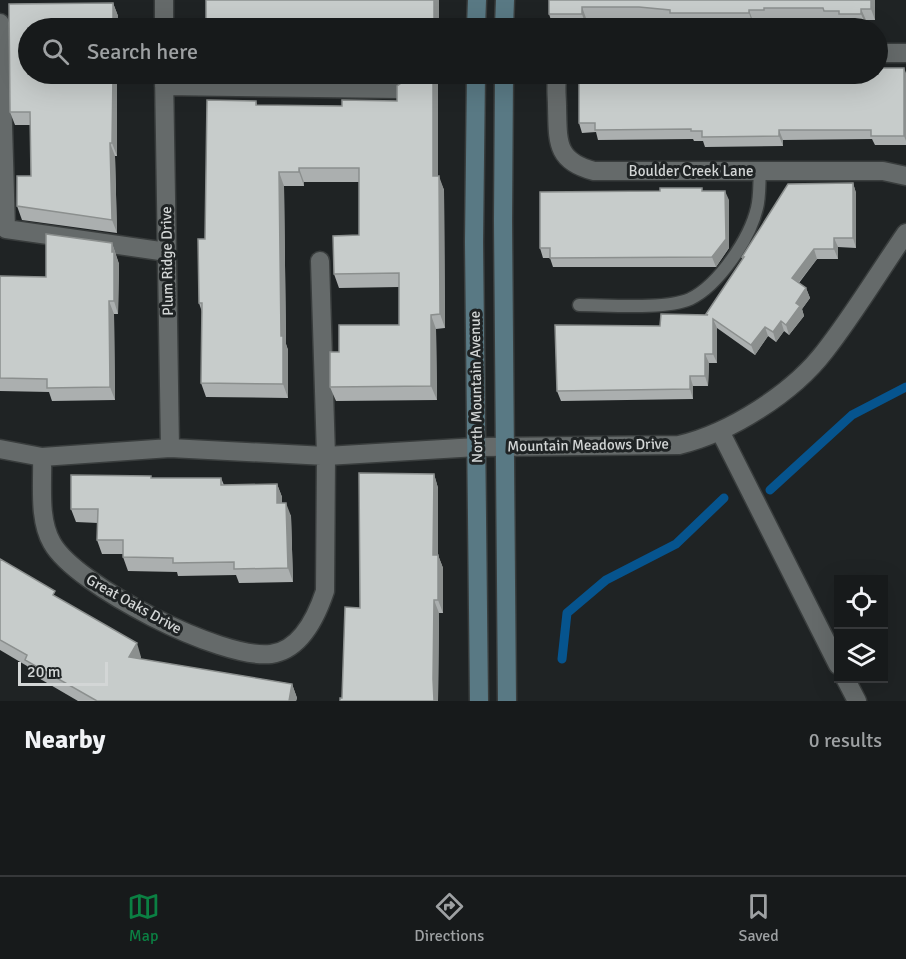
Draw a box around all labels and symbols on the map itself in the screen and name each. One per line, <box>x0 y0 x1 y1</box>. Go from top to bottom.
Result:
street label: Boulder Creek Lane <box>629 162 753 180</box>
street label: Plum Ridge Drive <box>157 206 177 316</box>
street label: North Mountain Avenue <box>466 311 486 463</box>
street label: Mountain Meadows Drive <box>507 435 669 455</box>
street label: Great Oaks Drive <box>83 570 185 638</box>
scale bar <box>18 659 108 686</box>

